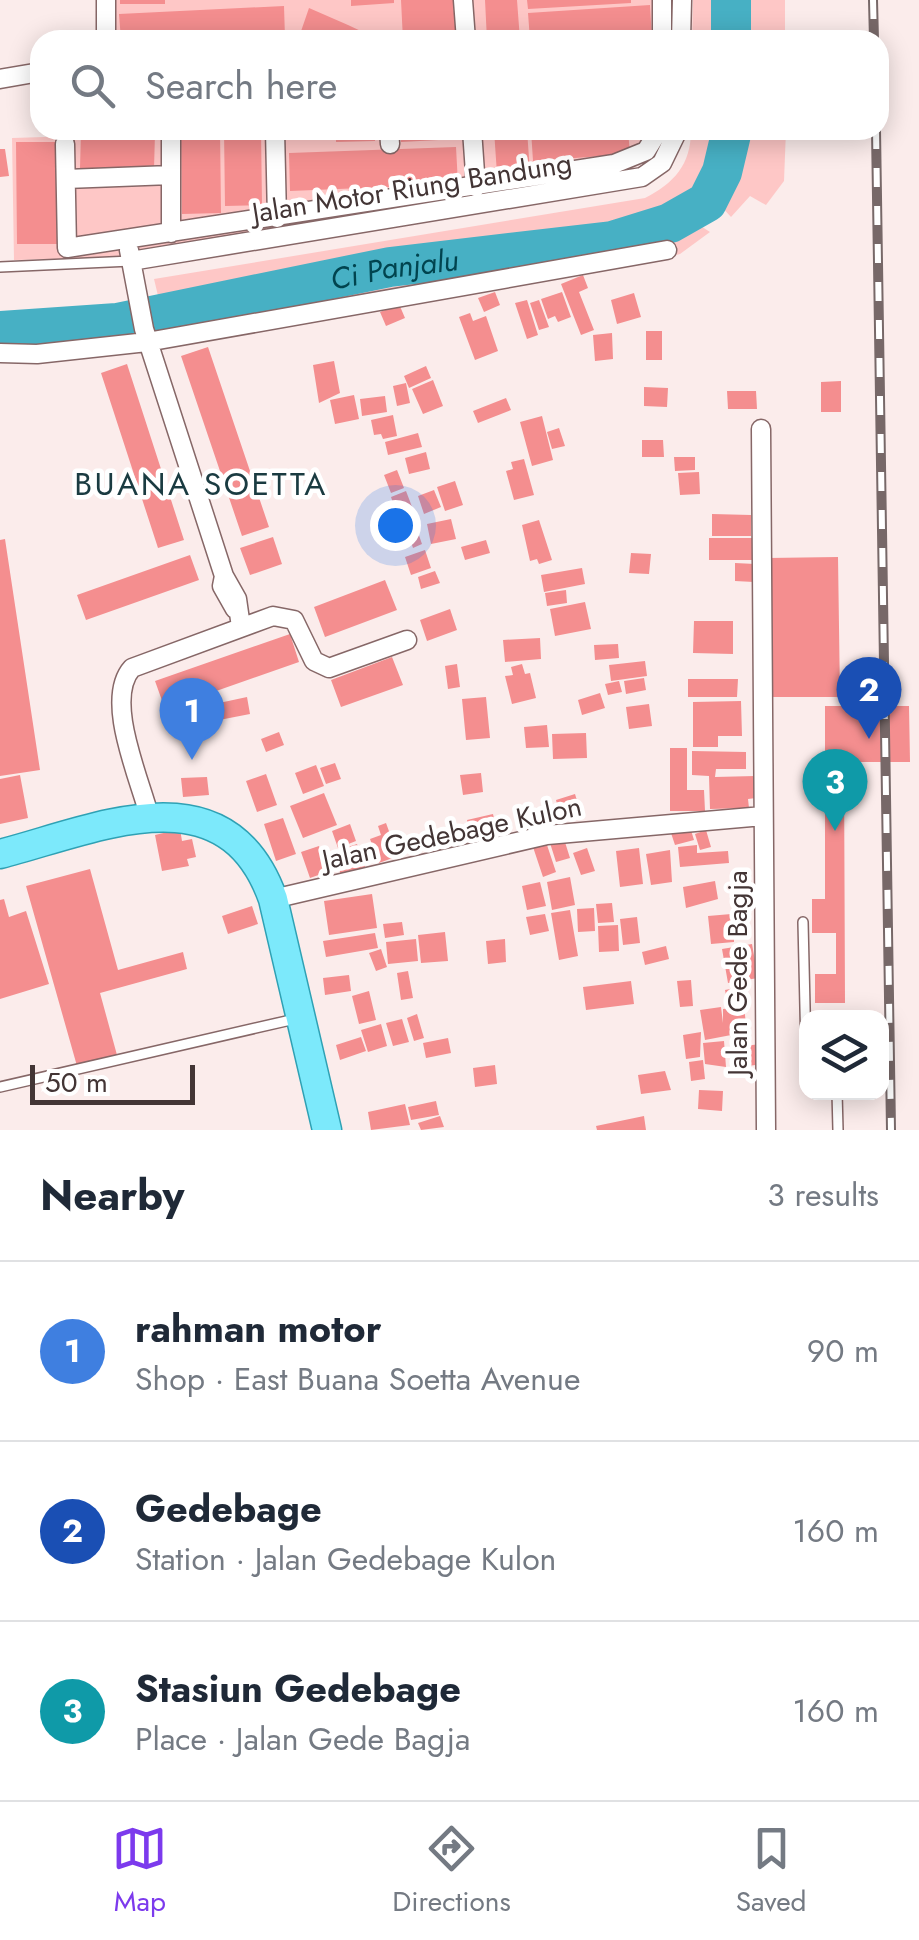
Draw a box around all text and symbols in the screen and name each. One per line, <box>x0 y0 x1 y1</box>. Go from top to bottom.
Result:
search box <box>30 30 889 140</box>
icon: search <box>65 58 120 113</box>
text: Search here <box>145 58 337 113</box>
street label: Jalan Motor Riung Bandung <box>245 142 575 234</box>
water label: Ci Panjalu <box>326 238 461 300</box>
district label: BUANA SOETTA <box>74 461 328 507</box>
your location <box>370 500 421 551</box>
pin: 2 <box>836 656 902 739</box>
pin: 1 <box>160 678 224 760</box>
pin: 3 <box>802 748 868 831</box>
street label: Jalan Gedebage Kulon <box>315 786 585 881</box>
street label: Jalan Gede Bagja <box>717 870 758 1080</box>
map controls <box>799 1010 889 1100</box>
button: layers <box>799 1010 889 1100</box>
scale bar <box>30 1060 195 1104</box>
text: 50 m <box>45 1062 108 1103</box>
text: Nearby <box>40 1165 184 1226</box>
text: 3 results <box>767 1172 879 1218</box>
text: rahman motor <box>135 1301 381 1356</box>
text: 1 <box>64 1328 81 1374</box>
text: 90 m <box>807 1328 879 1374</box>
text: Shop · East Buana Soetta Avenue <box>135 1356 580 1402</box>
text: Gedebage <box>135 1481 322 1536</box>
text: 2 <box>62 1508 83 1554</box>
text: 160 m <box>792 1508 879 1554</box>
text: Station · Jalan Gedebage Kulon <box>135 1536 556 1582</box>
text: Stasiun Gedebage <box>135 1661 461 1716</box>
text: 3 <box>63 1688 82 1734</box>
text: 160 m <box>792 1688 879 1734</box>
text: Place · Jalan Gede Bagja <box>135 1716 471 1762</box>
tab: Map <box>112 1821 167 1922</box>
tab: Directions <box>392 1821 511 1922</box>
tab: Saved <box>736 1821 807 1922</box>

